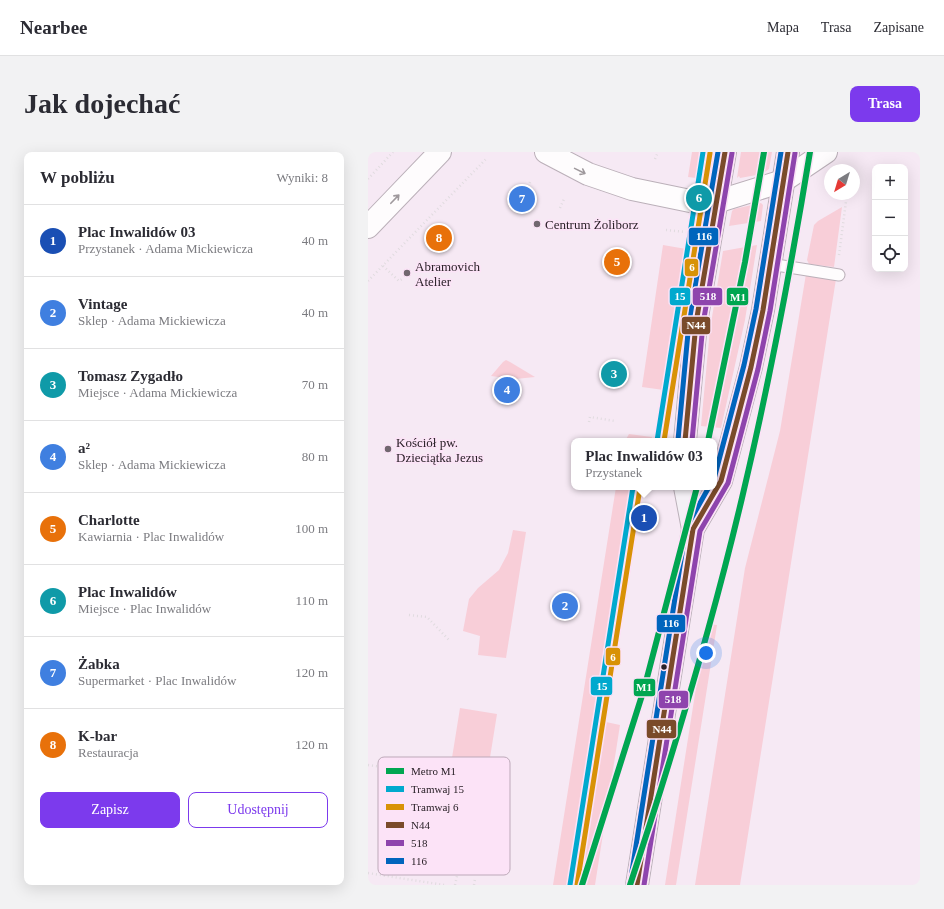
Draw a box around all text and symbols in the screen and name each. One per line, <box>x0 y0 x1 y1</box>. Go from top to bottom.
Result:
text: Nearbee <box>20 17 88 38</box>
text: Mapa <box>767 20 799 35</box>
text: Trasa <box>821 20 851 35</box>
text: Zapisane <box>873 20 924 35</box>
button: Trasa <box>850 86 920 122</box>
text: Jak dojechać <box>24 88 180 119</box>
north arrow <box>824 164 860 200</box>
map controls <box>872 164 908 272</box>
button: + <box>872 164 908 200</box>
text: W pobliżu <box>40 168 115 187</box>
one-way arrow <box>574 168 586 175</box>
text: Wyniki: 8 <box>276 170 328 185</box>
pin: 6 <box>686 183 712 213</box>
pin: 7 <box>509 184 535 214</box>
one-way arrow <box>390 194 400 204</box>
button: − <box>872 200 908 236</box>
place label: Centrum Żoliborz <box>545 217 639 232</box>
marker: Centrum Żoliborz <box>532 219 542 229</box>
pin: 8 <box>426 223 452 253</box>
text: Plac Inwalidów 03 <box>78 224 196 240</box>
line badge: 116 <box>688 227 719 246</box>
text: 116 <box>696 230 712 242</box>
text: 1 <box>50 233 56 248</box>
text: 40 m <box>302 233 328 248</box>
button: locate <box>872 236 908 272</box>
text: Przystanek · Adama Mickiewicza <box>78 241 253 256</box>
pin: 5 <box>604 247 630 277</box>
line badge: 6 <box>684 258 699 277</box>
place label: Abramovich Atelier <box>415 259 480 289</box>
text: 6 <box>689 261 695 273</box>
marker: Abramovich Atelier <box>402 268 412 278</box>
line badge: 15 <box>669 287 691 306</box>
line badge: 518 <box>692 287 723 306</box>
line badge: M1 <box>726 287 749 306</box>
text: 15 <box>675 290 686 302</box>
text: 518 <box>700 290 717 302</box>
text: M1 <box>730 291 746 303</box>
text: Vintage <box>78 296 127 312</box>
text: 2 <box>50 305 56 320</box>
text: 40 m <box>302 305 328 320</box>
text: Sklep · Adama Mickiewicza <box>78 313 226 328</box>
line badge: N44 <box>681 316 711 335</box>
text: N44 <box>687 319 706 331</box>
pin: 3 <box>601 359 627 389</box>
text: Tomasz Zygadło <box>78 368 183 384</box>
pin: 4 <box>494 375 520 405</box>
text: 3 <box>50 377 56 392</box>
text: 70 m <box>302 377 328 392</box>
text: Miejsce · Adama Mickiewicza <box>78 385 237 400</box>
place label: Kościół pw. Dzieciątka Jezus <box>396 435 483 465</box>
popup <box>571 438 717 490</box>
text: a² <box>78 440 90 456</box>
marker: Kościół pw. Dzieciątka Jezus <box>383 444 393 454</box>
text: Plac Inwalidów 03 <box>585 448 703 464</box>
text: 4 <box>50 449 56 464</box>
text: 80 m <box>302 449 328 464</box>
text: Sklep · Adama Mickiewicza <box>78 457 226 472</box>
text: Przystanek <box>585 465 642 480</box>
pin: 1 <box>631 503 657 533</box>
text: Charlotte <box>78 512 140 528</box>
text: 5 <box>50 521 56 536</box>
text: 100 m <box>295 521 328 536</box>
text: Kawiarnia · Plac Inwalidów <box>78 529 224 544</box>
text: Plac Inwalidów <box>78 584 177 600</box>
pin: 2 <box>552 591 578 621</box>
text: 6 <box>50 593 56 608</box>
text: 110 m <box>296 593 328 608</box>
text: Miejsce · Plac Inwalidów <box>78 601 211 616</box>
line badge: 116 <box>656 614 686 633</box>
text: 116 <box>663 617 679 629</box>
your location <box>696 643 716 663</box>
line badge: 6 <box>605 647 621 666</box>
text: 6 <box>610 651 616 663</box>
text: Żabka <box>78 656 120 672</box>
unlabelled marker <box>659 662 669 672</box>
text: 7 <box>50 665 56 680</box>
text: 120 m <box>295 665 328 680</box>
text: Supermarket · Plac Inwalidów <box>78 673 236 688</box>
line badge: 15 <box>590 676 613 696</box>
line badge: M1 <box>633 678 656 697</box>
text: 15 <box>597 680 608 692</box>
text: M1 <box>636 681 652 693</box>
line badge: 518 <box>658 690 689 709</box>
text: 518 <box>665 693 682 705</box>
line badge: N44 <box>646 719 677 739</box>
text: N44 <box>653 723 672 735</box>
text: K-bar <box>78 728 117 744</box>
text: 8 <box>50 737 56 752</box>
text: 120 m <box>295 737 328 752</box>
text: Restauracja <box>78 745 139 760</box>
legend <box>378 757 510 875</box>
text: Metro M1 <box>411 765 456 777</box>
text: Tramwaj 15 <box>411 783 465 795</box>
button: Zapisz <box>40 792 180 828</box>
button: Udostępnij <box>188 792 328 828</box>
text: Tramwaj 6 <box>411 801 459 813</box>
text: N44 <box>411 819 430 831</box>
text: 518 <box>411 837 428 849</box>
text: 116 <box>411 855 428 867</box>

